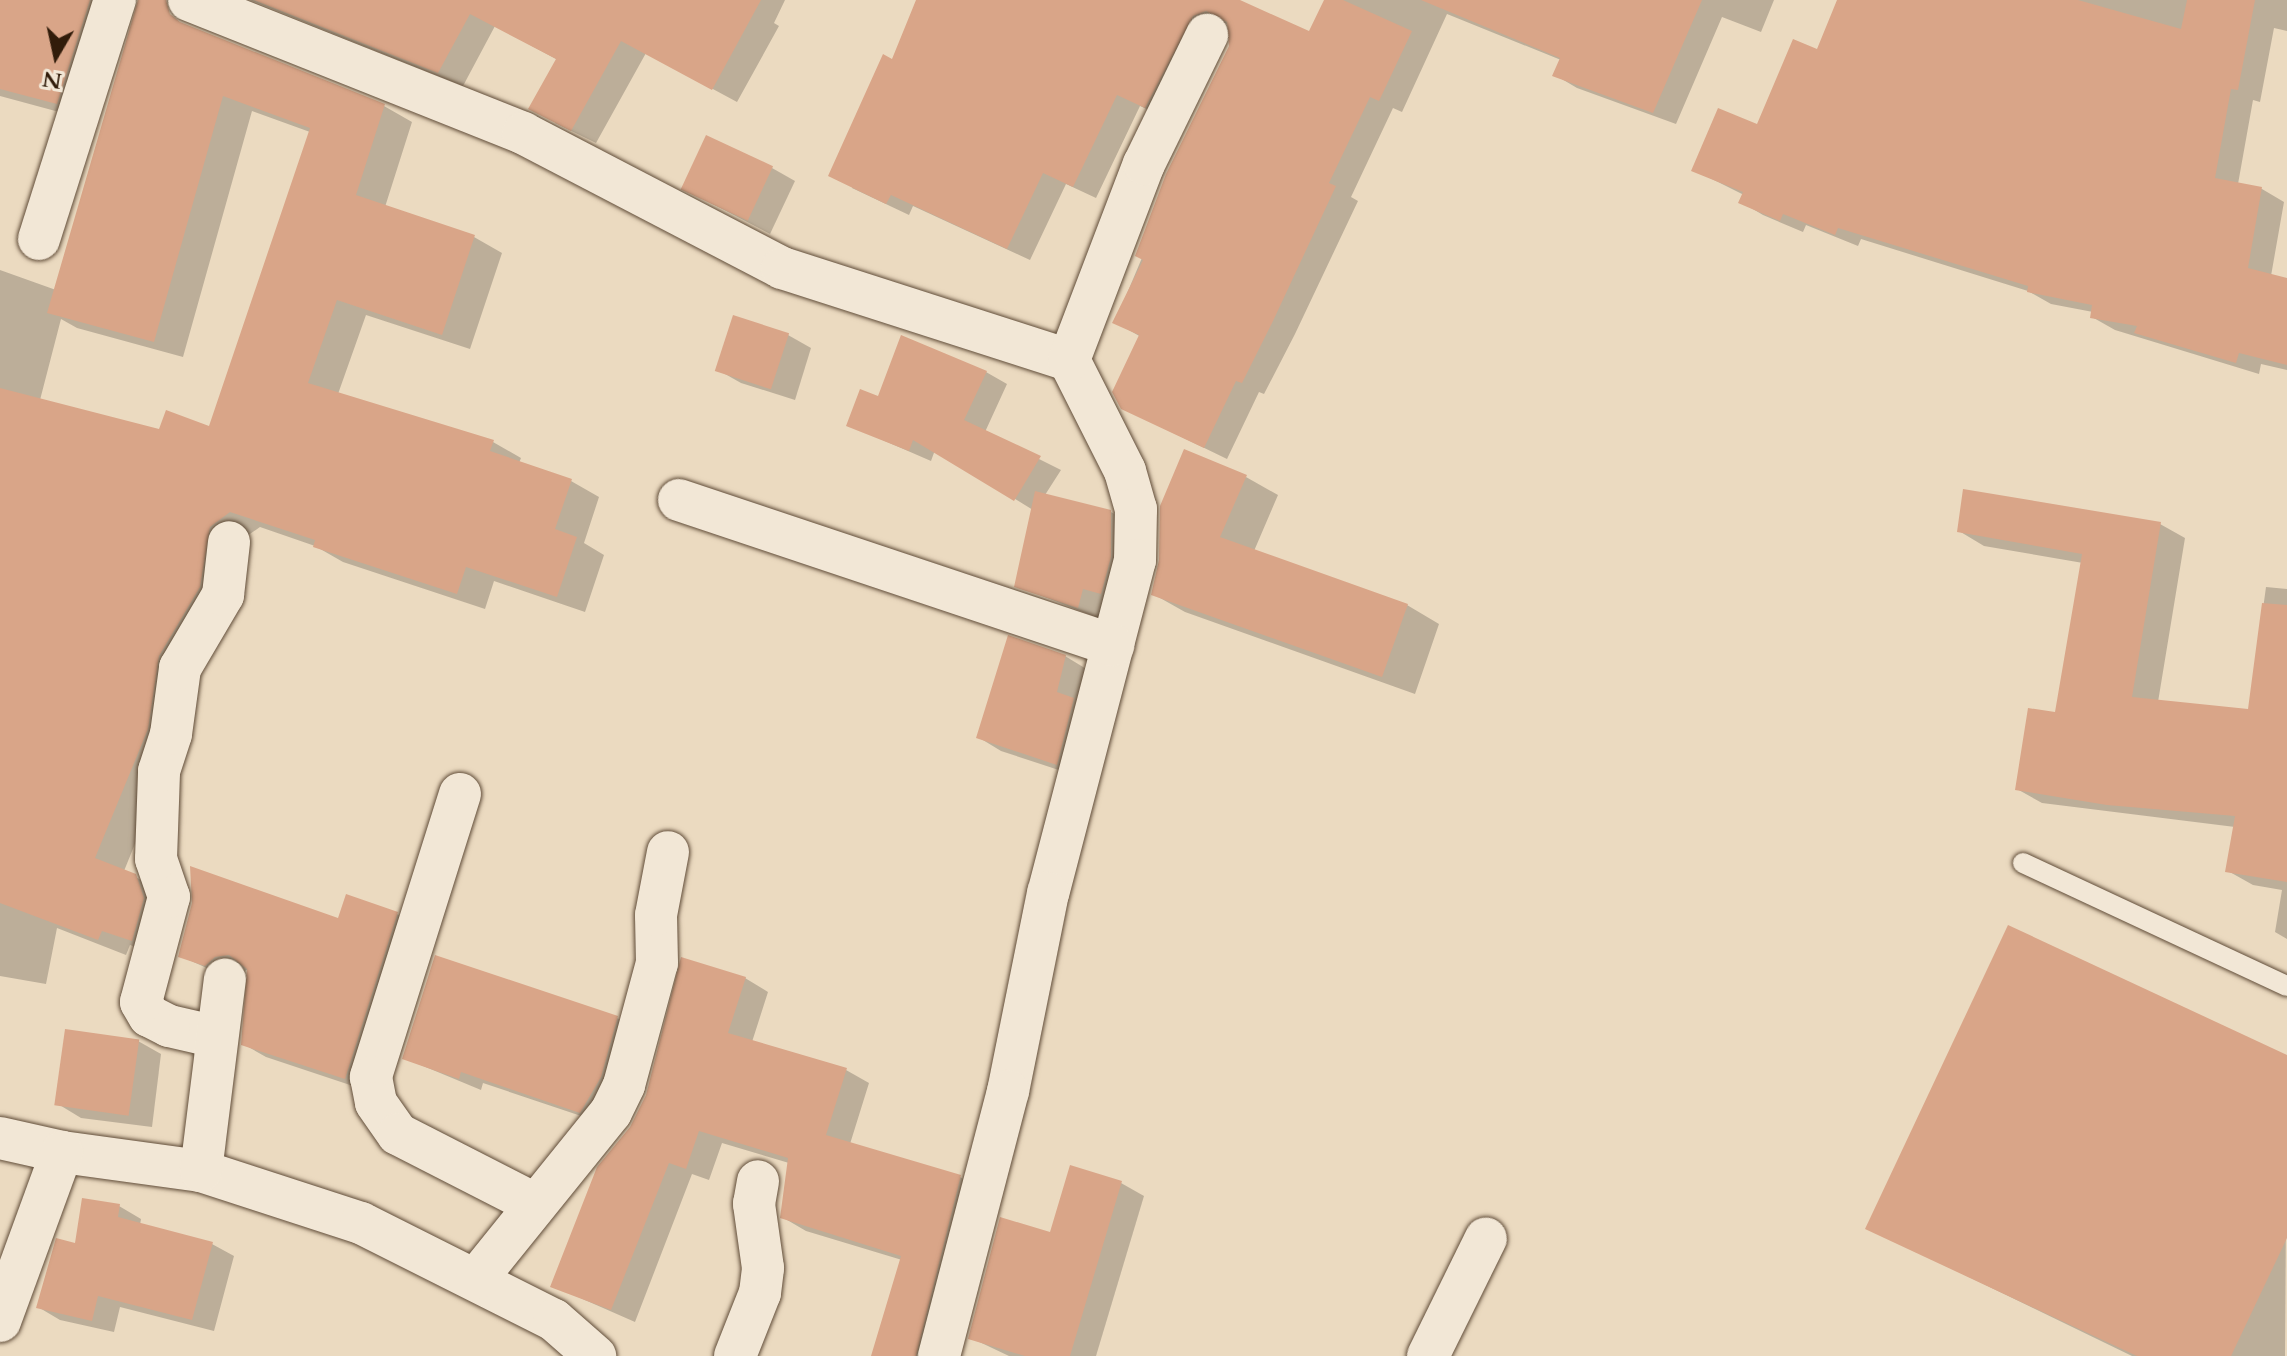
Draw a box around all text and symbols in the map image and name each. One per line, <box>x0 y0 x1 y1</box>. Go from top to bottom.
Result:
north arrow <box>16 16 96 96</box>
text: N <box>40 63 64 96</box>

